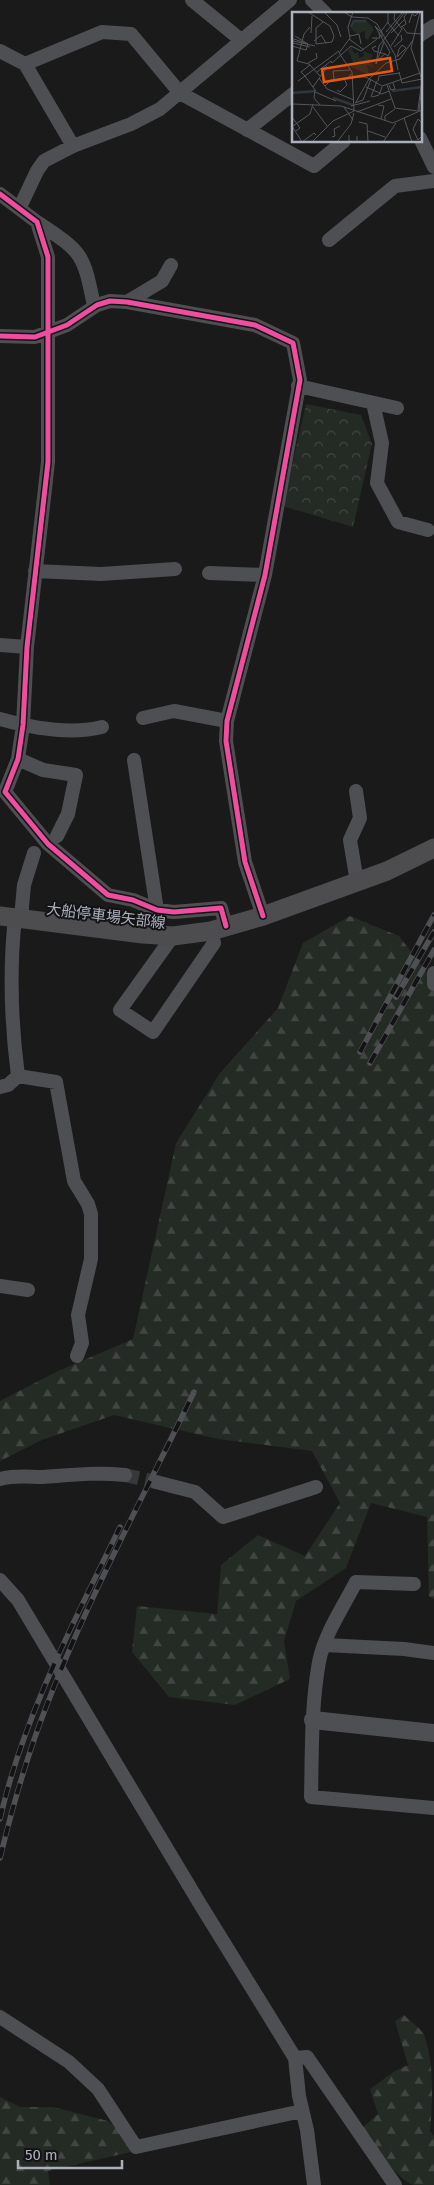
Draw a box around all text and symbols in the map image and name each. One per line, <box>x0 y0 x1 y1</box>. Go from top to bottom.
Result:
inset map <box>292 12 422 142</box>
street label: 大船停車場矢部線 <box>45 900 167 932</box>
scale bar <box>18 2138 121 2170</box>
text: 50 m <box>25 2146 58 2164</box>

